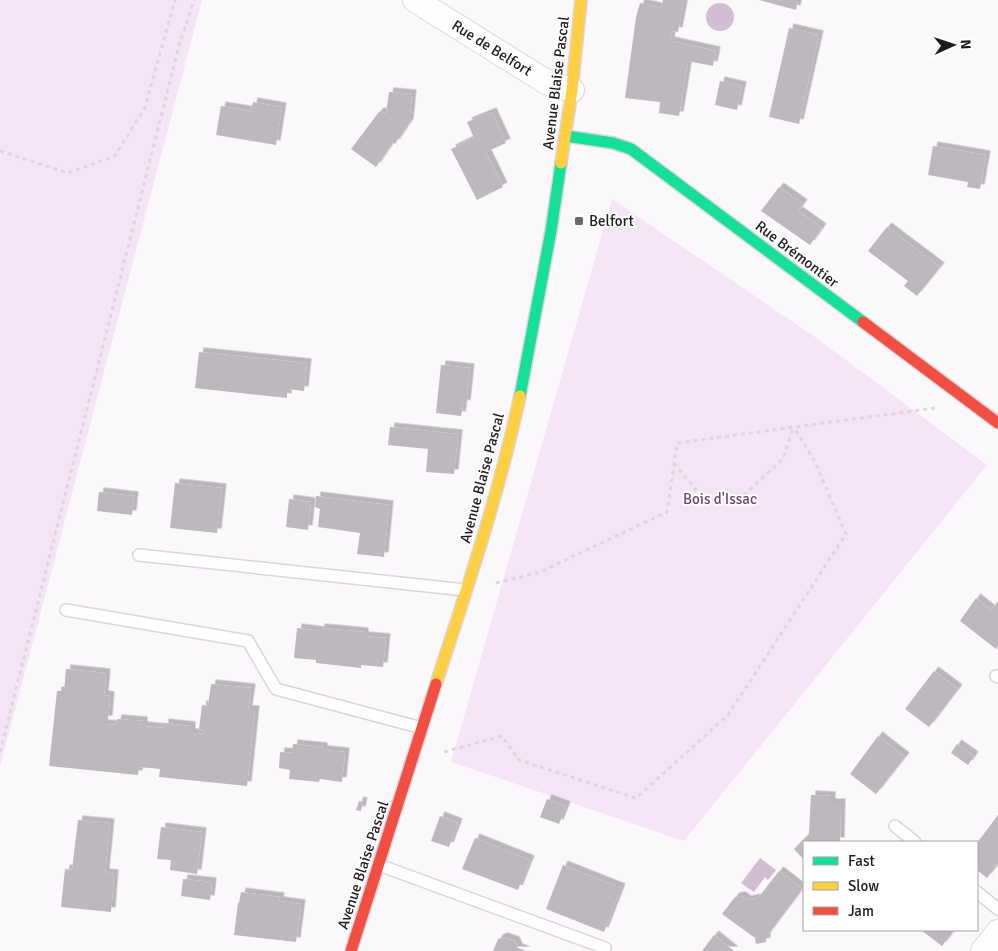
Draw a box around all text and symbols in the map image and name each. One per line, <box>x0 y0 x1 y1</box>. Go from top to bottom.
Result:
street label: Avenue Blaise Pascal <box>539 15 573 151</box>
street label: Rue de Belfort <box>449 16 535 80</box>
north arrow <box>928 20 978 70</box>
text: N <box>957 39 974 50</box>
place label: Belfort <box>589 212 634 230</box>
marker: Belfort <box>573 215 585 227</box>
street label: Rue Brémontier <box>752 217 843 291</box>
street label: Avenue Blaise Pascal <box>456 411 508 545</box>
park label: Bois d'Issac <box>683 490 757 508</box>
street label: Avenue Blaise Pascal <box>334 798 392 932</box>
legend <box>803 841 978 931</box>
text: Fast <box>848 852 875 870</box>
text: Slow <box>848 877 879 895</box>
text: Jam <box>848 902 874 920</box>

